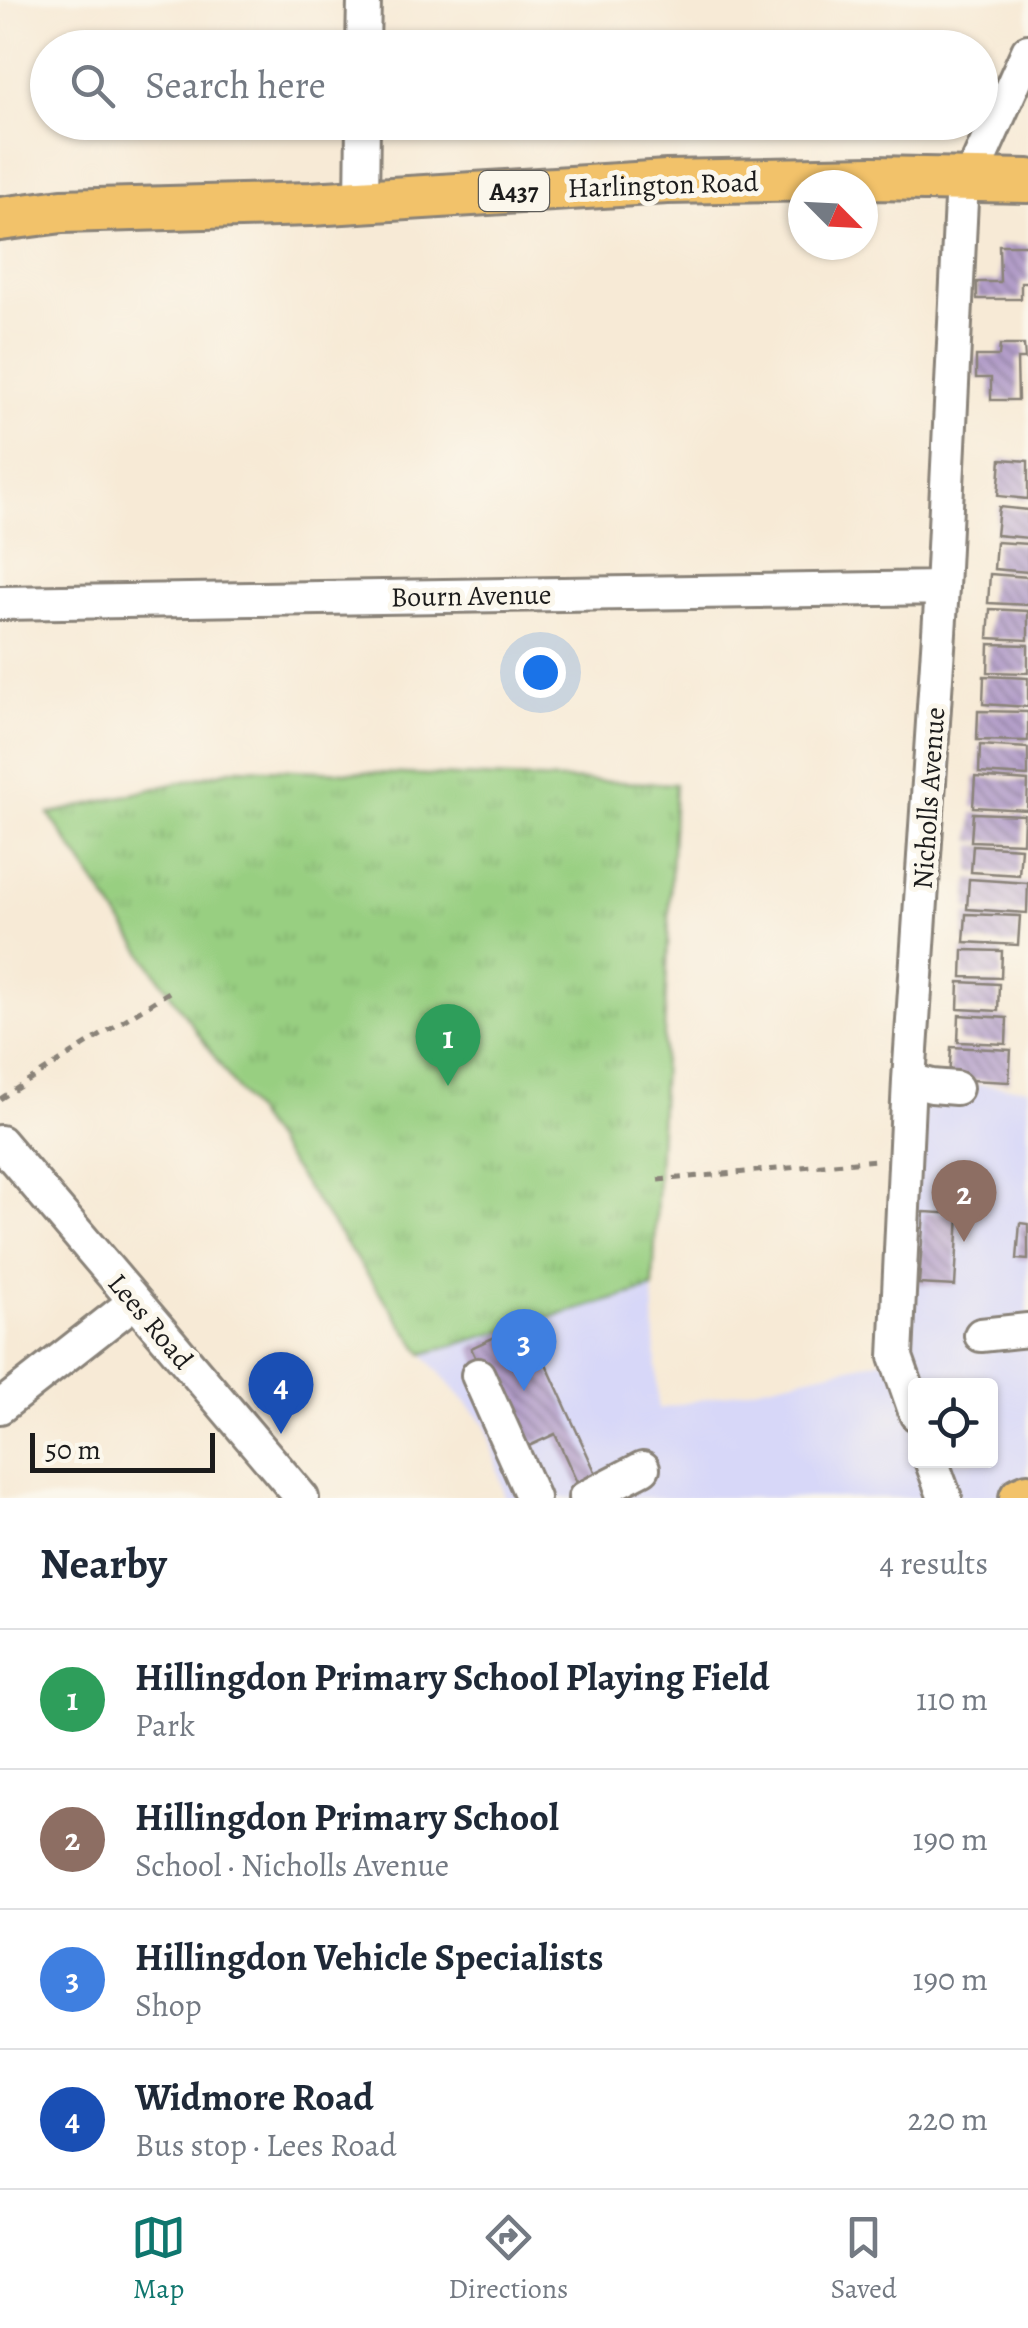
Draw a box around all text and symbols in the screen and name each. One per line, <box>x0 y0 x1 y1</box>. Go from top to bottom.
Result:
search box <box>30 30 998 140</box>
icon: search <box>65 58 120 113</box>
text: Search here <box>145 59 326 111</box>
street label: Harlington Road <box>567 163 760 207</box>
north arrow <box>788 170 878 260</box>
road number: A437 <box>479 171 549 211</box>
street label: Bourn Avenue <box>390 576 552 616</box>
your location <box>515 647 566 698</box>
street label: Nicholls Avenue <box>904 706 954 890</box>
pin: 1 <box>416 1004 480 1086</box>
pin: 2 <box>932 1160 996 1242</box>
street label: Lees Road <box>99 1266 202 1378</box>
pin: 3 <box>492 1308 556 1391</box>
pin: 4 <box>248 1352 314 1434</box>
map controls <box>908 1378 998 1468</box>
button: locate <box>908 1378 998 1468</box>
scale bar <box>30 1428 215 1472</box>
text: 50 m <box>45 1431 101 1469</box>
text: Nearby <box>40 1535 167 1592</box>
text: 4 results <box>879 1541 988 1585</box>
text: Hillingdon Primary School Playing Field <box>135 1651 770 1703</box>
text: 1 <box>67 1677 78 1721</box>
text: 110 m <box>916 1677 988 1721</box>
text: Park <box>135 1703 195 1747</box>
text: Hillingdon Primary School <box>135 1791 559 1843</box>
text: 2 <box>65 1817 80 1861</box>
text: 190 m <box>912 1817 988 1861</box>
text: School · Nicholls Avenue <box>135 1843 449 1887</box>
text: Hillingdon Vehicle Specialists <box>135 1931 604 1983</box>
text: 3 <box>66 1957 79 2001</box>
text: 190 m <box>912 1957 988 2001</box>
text: Shop <box>135 1983 202 2027</box>
text: Widmore Road <box>135 2071 374 2123</box>
text: 4 <box>65 2097 80 2141</box>
text: 220 m <box>908 2097 988 2141</box>
text: Bus stop · Lees Road <box>135 2123 397 2167</box>
tab: Map <box>131 2210 186 2308</box>
tab: Directions <box>448 2210 568 2308</box>
tab: Saved <box>831 2210 897 2308</box>

